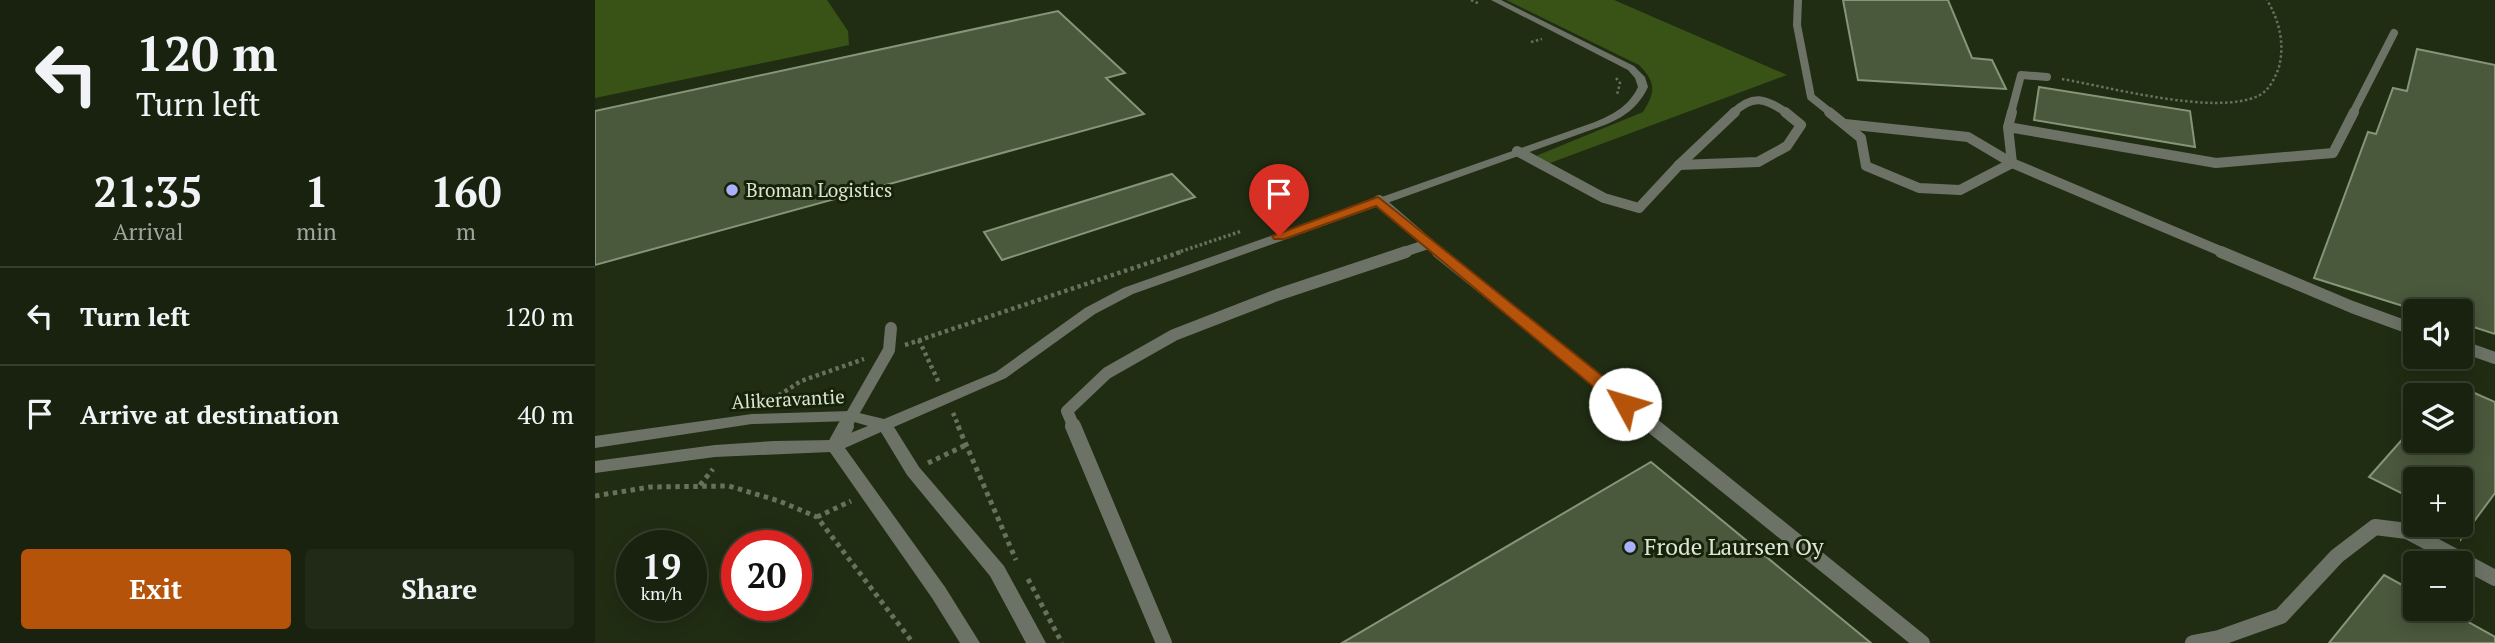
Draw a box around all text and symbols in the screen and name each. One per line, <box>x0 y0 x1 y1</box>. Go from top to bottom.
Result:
text: 120 m <box>136 20 278 85</box>
icon: left <box>21 28 112 119</box>
text: Turn left <box>136 83 260 125</box>
text: 21:35 <box>94 163 203 219</box>
text: 1 <box>305 163 328 219</box>
text: 160 <box>430 163 501 219</box>
pin <box>1249 164 1309 236</box>
icon: arrive <box>1260 175 1298 213</box>
place label: Broman Logistics <box>746 177 892 202</box>
marker: Broman Logistics <box>724 182 740 198</box>
text: Arrival <box>113 216 183 247</box>
text: min <box>296 216 337 247</box>
text: m <box>456 216 476 247</box>
icon: left <box>21 297 59 335</box>
text: Turn left <box>80 299 190 333</box>
text: 120 m <box>504 299 574 333</box>
map controls <box>2403 299 2473 621</box>
button: sound <box>2403 299 2473 369</box>
position arrow <box>1588 367 1662 441</box>
street label: Alikeravantie <box>731 383 845 414</box>
button: layers <box>2403 383 2473 453</box>
icon: arrive <box>21 395 59 433</box>
text: Arrive at destination <box>80 397 339 431</box>
text: 40 m <box>518 397 574 431</box>
button: + <box>2403 467 2473 537</box>
speed limit sign: 20 <box>721 530 812 621</box>
place label: Frode Laursen Oy <box>1644 531 1824 562</box>
marker: Frode Laursen Oy <box>1622 539 1638 555</box>
text: 19 <box>642 543 681 589</box>
button: Exit <box>21 549 291 629</box>
button: Share <box>305 549 574 629</box>
button: − <box>2403 551 2473 621</box>
text: km/h <box>641 581 682 605</box>

